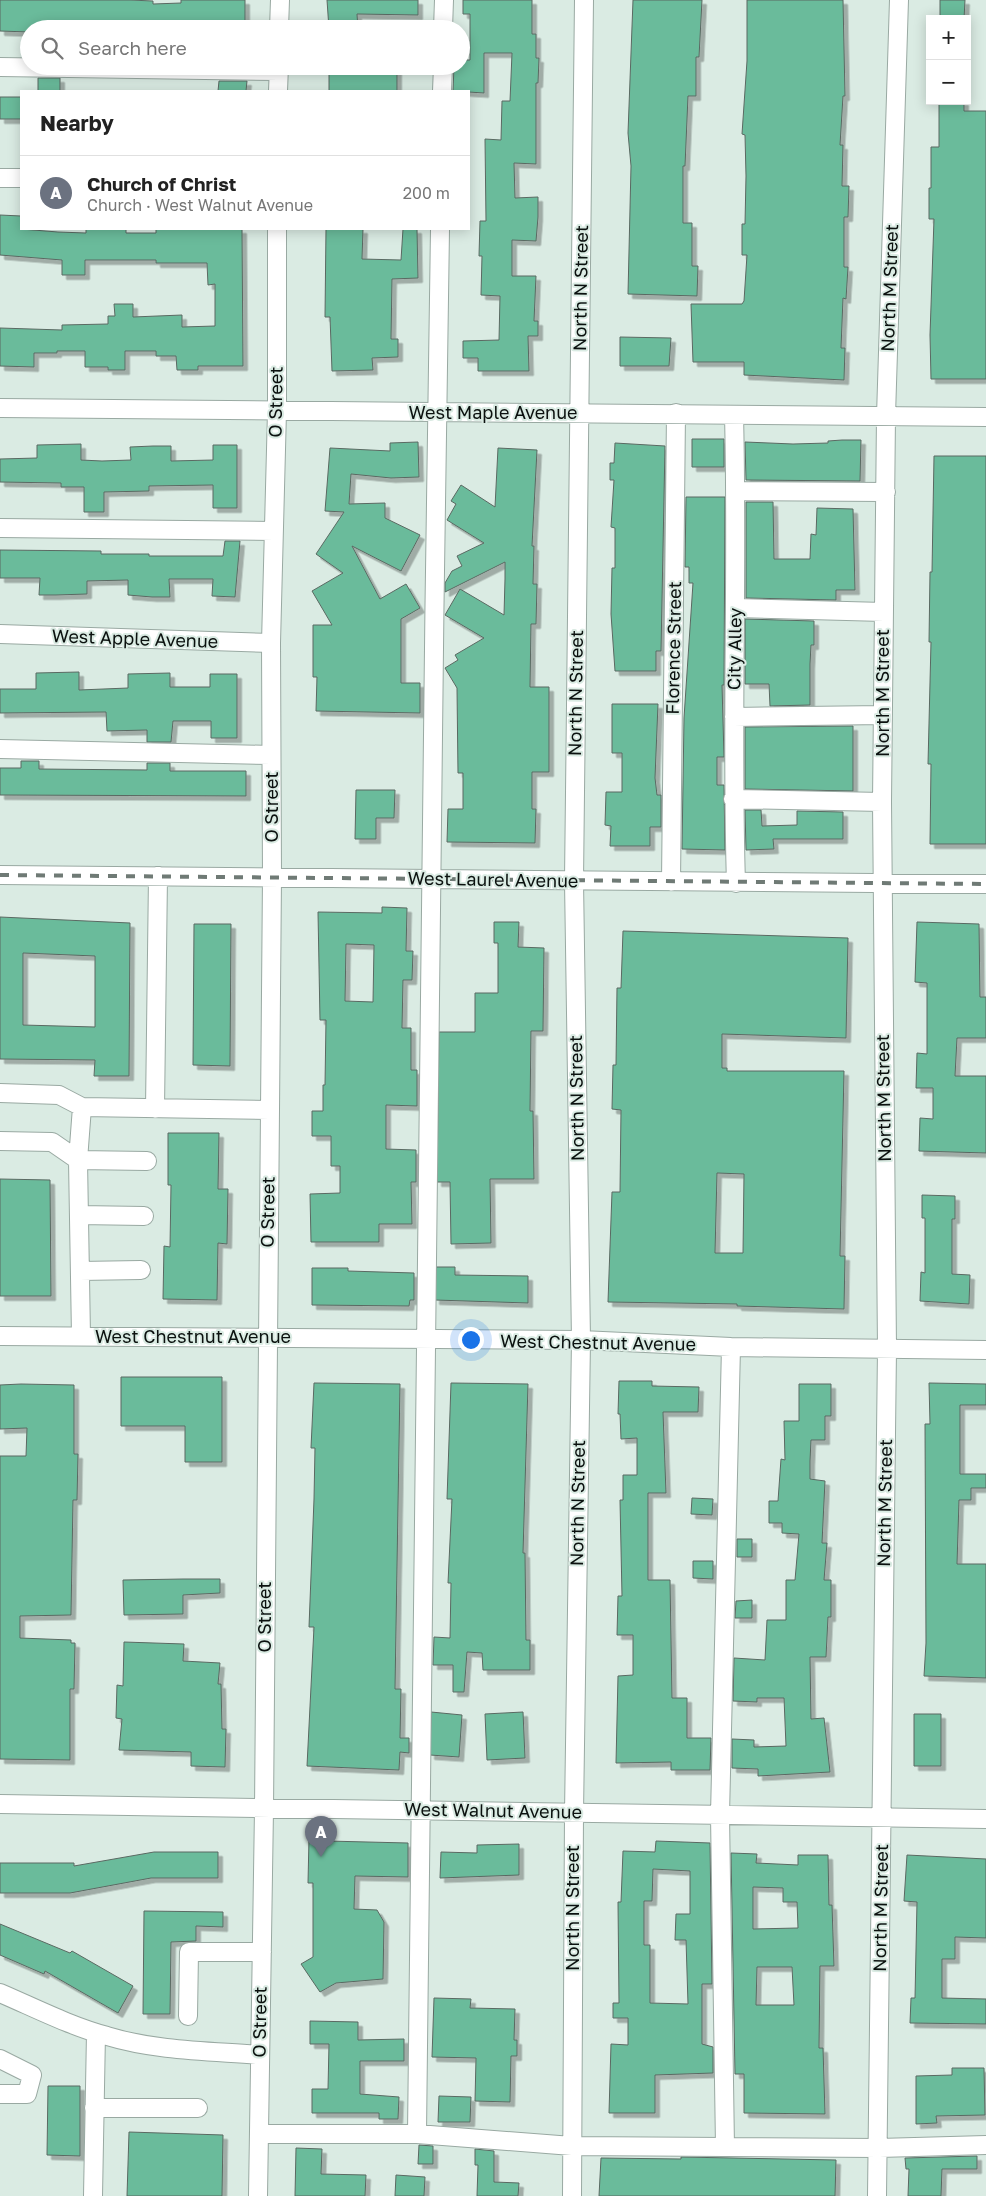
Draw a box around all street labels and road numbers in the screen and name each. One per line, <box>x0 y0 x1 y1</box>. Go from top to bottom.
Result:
street label: North M Street <box>876 224 902 352</box>
street label: North N Street <box>568 225 592 351</box>
street label: O Street <box>263 366 287 438</box>
street label: West Maple Avenue <box>408 401 578 423</box>
street label: Florence Street <box>661 581 685 715</box>
street label: City Alley <box>722 608 746 690</box>
street label: West Apple Avenue <box>51 624 219 652</box>
street label: North M Street <box>871 629 893 757</box>
street label: North N Street <box>563 630 587 756</box>
street label: O Street <box>260 771 282 843</box>
street label: West Laurel Avenue <box>407 867 579 891</box>
street label: North M Street <box>871 1034 895 1162</box>
street label: North N Street <box>564 1035 588 1161</box>
street label: O Street <box>255 1176 279 1248</box>
street label: West Chestnut Avenue <box>95 1325 291 1347</box>
street label: West Chestnut Avenue <box>500 1329 696 1355</box>
street label: North M Street <box>872 1439 896 1567</box>
street label: North N Street <box>565 1440 589 1566</box>
street label: O Street <box>253 1581 275 1653</box>
street label: West Walnut Avenue <box>404 1797 582 1823</box>
street label: North M Street <box>868 1844 892 1972</box>
street label: North N Street <box>561 1845 583 1971</box>
street label: O Street <box>247 1986 271 2058</box>

